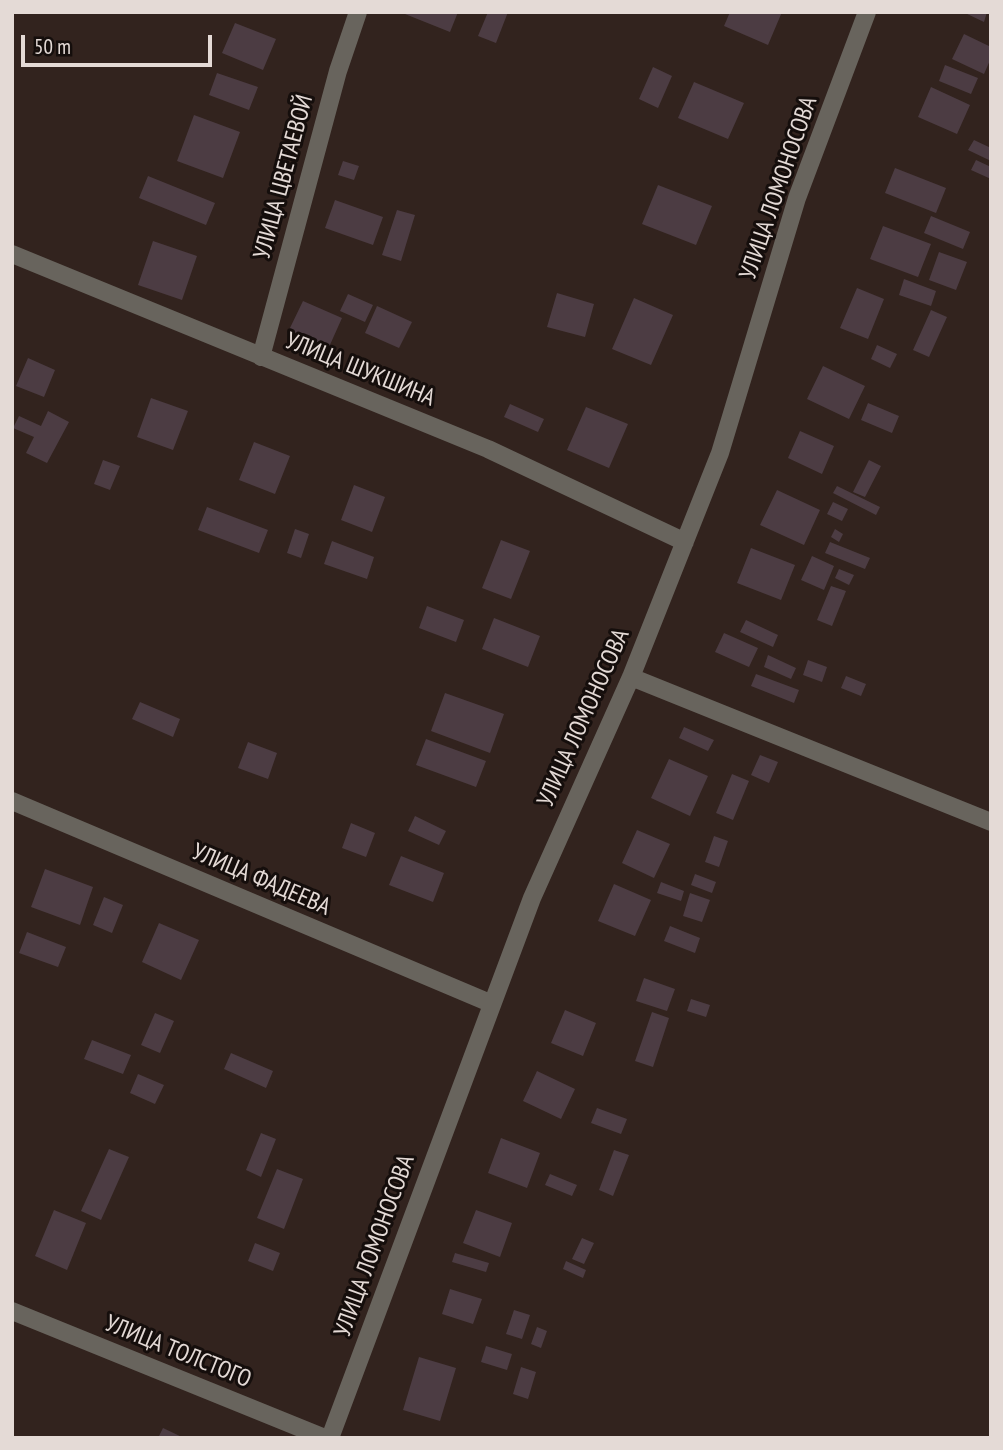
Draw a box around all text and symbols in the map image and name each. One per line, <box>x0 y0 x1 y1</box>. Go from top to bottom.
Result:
scale bar <box>24 21 215 65</box>
text: 50 m <box>34 33 71 60</box>
street label: УЛИЦА ЦВЕТАЕВОЙ <box>248 92 320 262</box>
street label: УЛИЦА ЛОМОНОСОВА <box>734 93 824 283</box>
street label: УЛИЦА ШУКШИНА <box>281 327 439 413</box>
street label: УЛИЦА ЛОМОНОСОВА <box>532 625 636 811</box>
street label: УЛИЦА ФАДЕЕВА <box>188 838 334 922</box>
street label: УЛИЦА ЛОМОНОСОВА <box>329 1151 421 1341</box>
street label: УЛИЦА ТОЛСТОГО <box>101 1310 255 1394</box>

